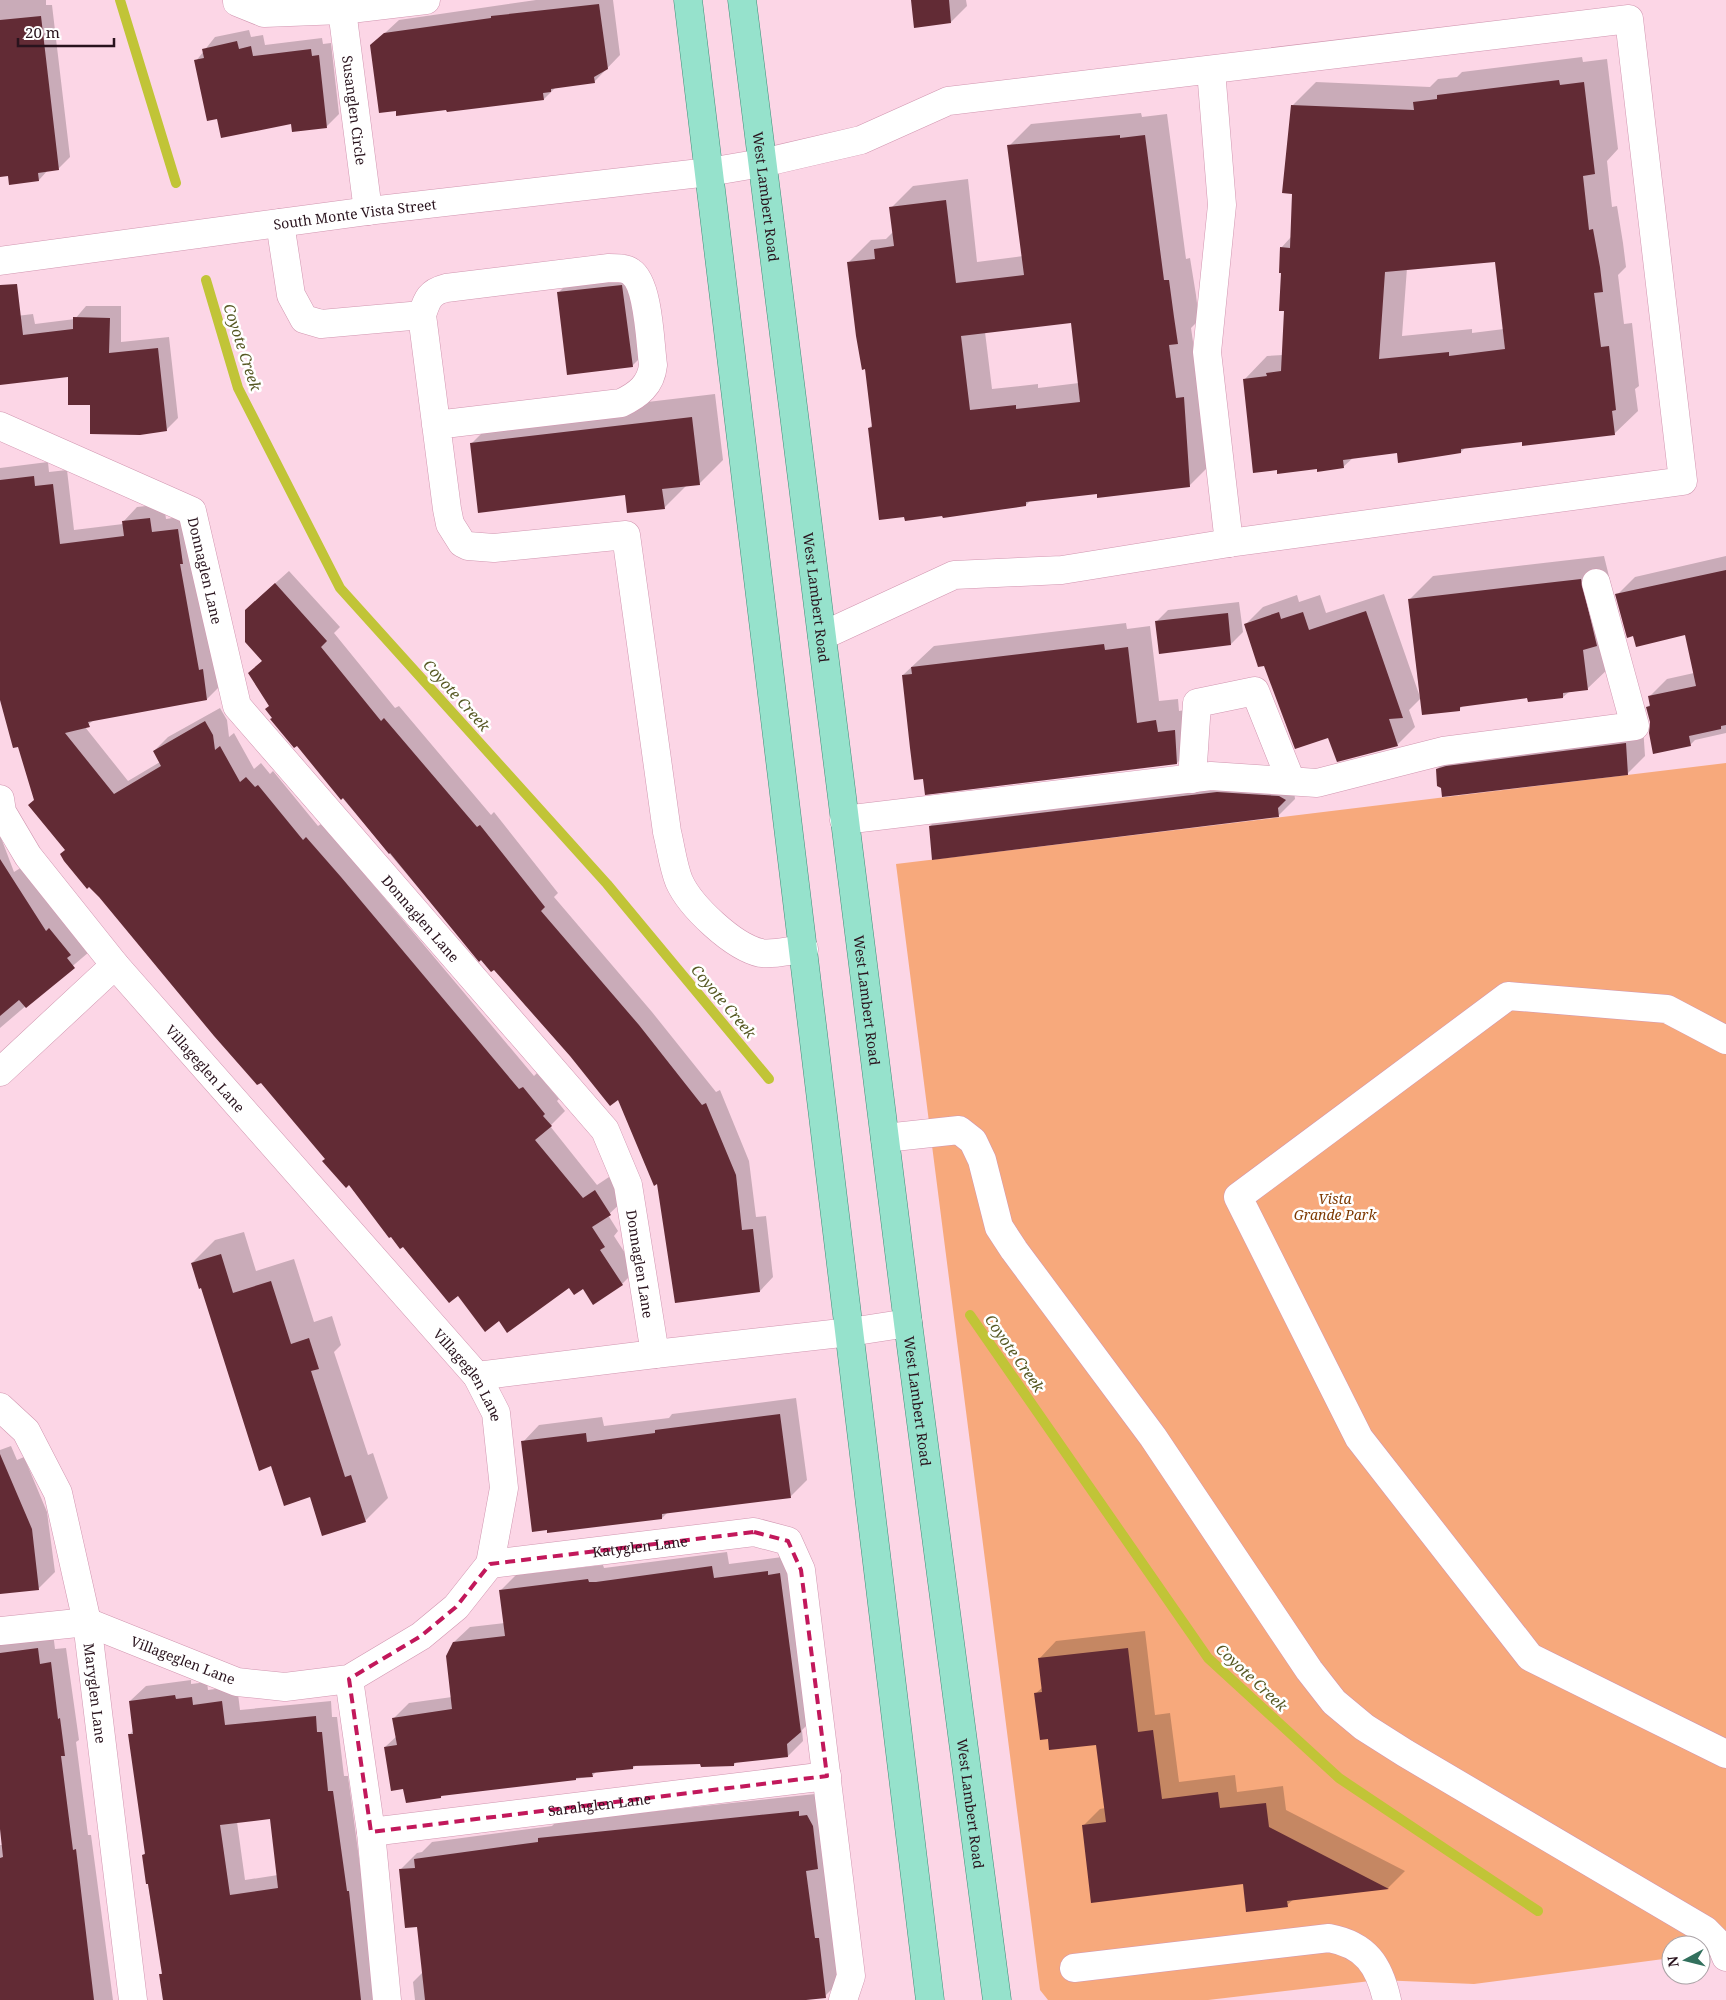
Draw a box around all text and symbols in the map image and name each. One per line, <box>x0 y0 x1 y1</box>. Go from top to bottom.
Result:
scale bar <box>18 15 114 47</box>
text: 20 m <box>25 22 60 42</box>
street label: Susanglen Circle <box>338 54 371 166</box>
street label: West Lambert Road <box>749 130 784 263</box>
street label: South Monte Vista Street <box>272 194 437 233</box>
water label: Coyote Creek <box>220 301 267 394</box>
street label: Donnaglen Lane <box>184 515 227 626</box>
street label: West Lambert Road <box>799 531 835 664</box>
water label: Coyote Creek <box>419 655 495 736</box>
street label: Donnaglen Lane <box>378 871 464 966</box>
street label: West Lambert Road <box>850 934 885 1067</box>
water label: Coyote Creek <box>687 960 761 1042</box>
street label: Villageglen Lane <box>162 1020 249 1116</box>
park label: Vista Grande Park <box>1294 1189 1377 1224</box>
street label: Donnaglen Lane <box>623 1208 659 1319</box>
water label: Coyote Creek <box>981 1310 1049 1396</box>
street label: Villageglen Lane <box>430 1324 506 1422</box>
street label: West Lambert Road <box>900 1335 936 1468</box>
street label: Katyglen Lane <box>591 1531 689 1561</box>
street label: Villageglen Lane <box>128 1631 238 1689</box>
water label: Coyote Creek <box>1212 1639 1292 1715</box>
street label: Maryglen Lane <box>80 1642 111 1744</box>
street label: West Lambert Road <box>953 1737 989 1870</box>
street label: Sarahglen Lane <box>547 1788 652 1820</box>
north arrow <box>1661 1935 1711 1985</box>
text: N <box>1662 1955 1683 1968</box>

